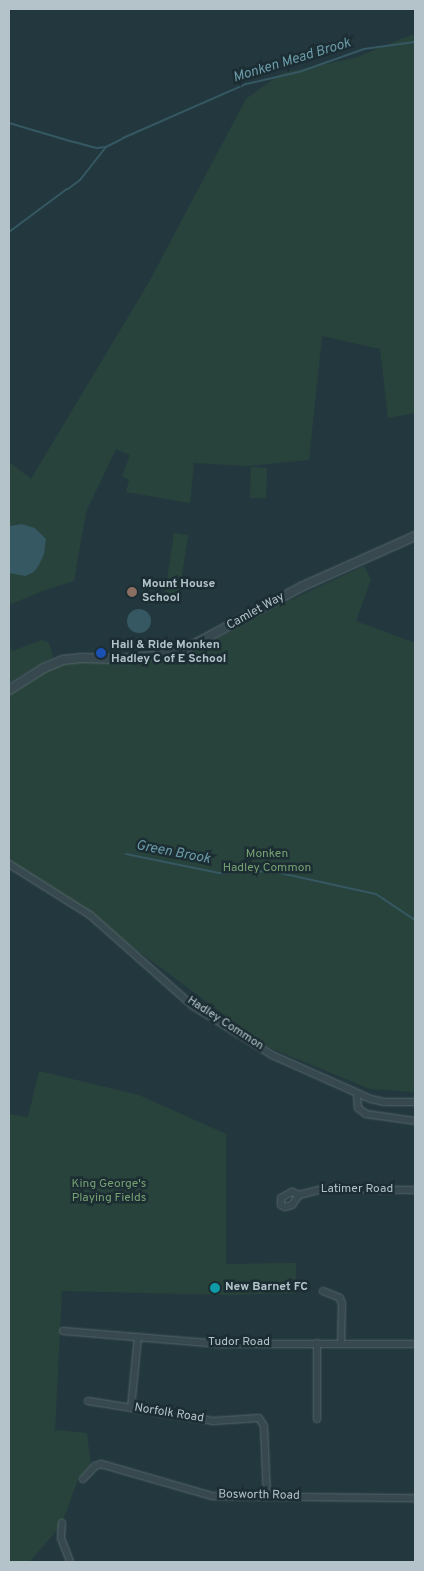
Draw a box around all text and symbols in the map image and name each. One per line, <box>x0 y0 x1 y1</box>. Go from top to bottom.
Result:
water label: Monken Mead Brook <box>231 35 353 87</box>
place label: Mount House School <box>142 578 215 606</box>
marker: Mount House School <box>126 586 138 598</box>
street label: Camlet Way <box>225 590 287 634</box>
place label: Hail & Ride Monken Hadley C of E School <box>111 639 226 667</box>
marker: Hail & Ride Monken Hadley C of E School <box>95 647 107 659</box>
water label: Green Brook <box>134 838 212 868</box>
park label: Monken Hadley Common <box>223 848 311 876</box>
street label: Hadley Common <box>184 994 266 1054</box>
park label: King George's Playing Fields <box>72 1178 146 1206</box>
street label: Latimer Road <box>321 1183 393 1197</box>
place label: New Barnet FC <box>225 1281 308 1295</box>
marker: New Barnet FC <box>209 1282 221 1294</box>
street label: Tudor Road <box>208 1336 270 1350</box>
street label: Norfolk Road <box>133 1401 205 1427</box>
street label: Bosworth Road <box>218 1488 300 1504</box>

